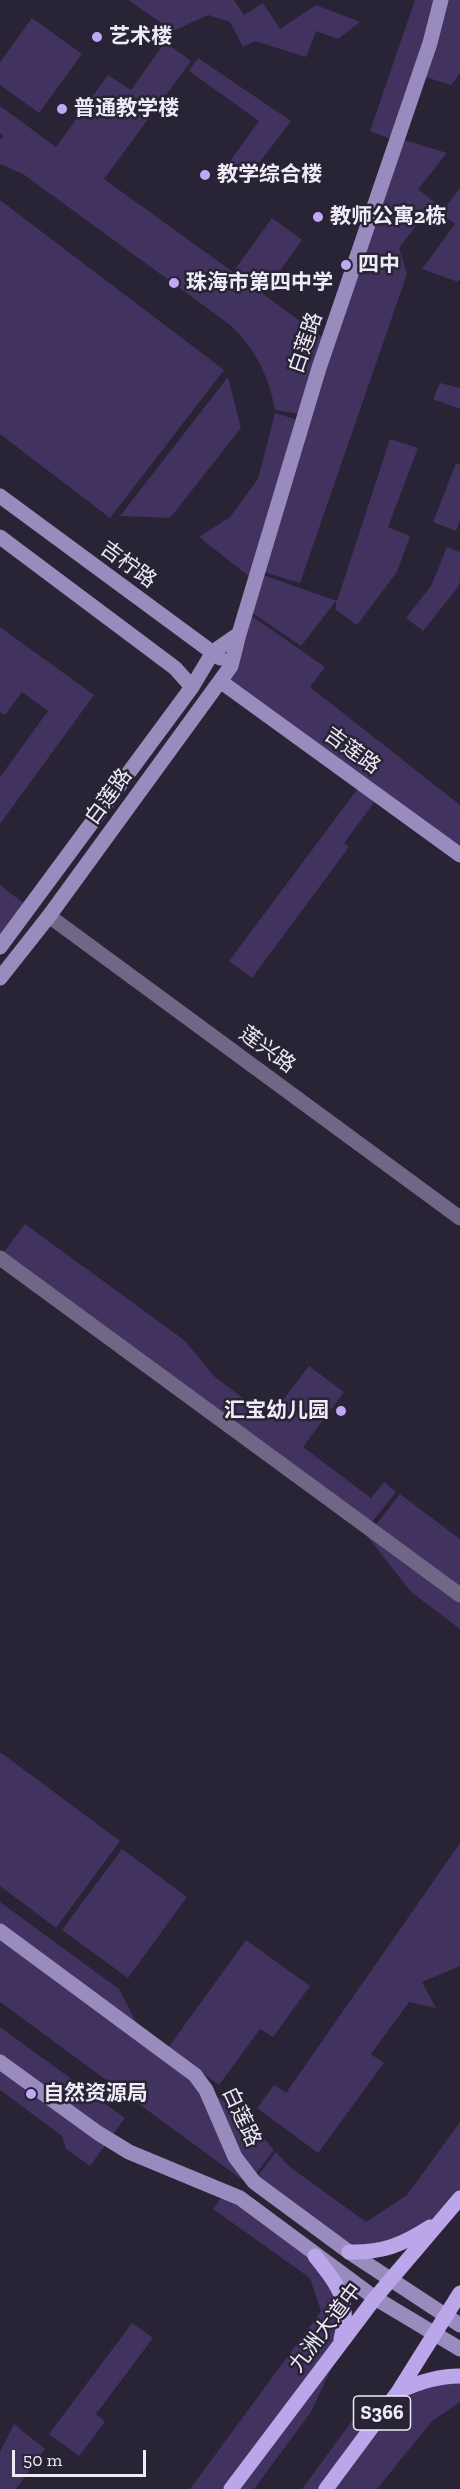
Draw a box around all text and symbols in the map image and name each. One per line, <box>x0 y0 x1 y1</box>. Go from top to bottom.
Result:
place label: 艺术楼 <box>109 24 172 50</box>
marker: 艺术楼 <box>90 30 104 44</box>
place label: 普通教学楼 <box>74 96 179 122</box>
marker: 普通教学楼 <box>55 102 69 116</box>
place label: 教学综合楼 <box>217 162 322 188</box>
marker: 教学综合楼 <box>198 168 212 182</box>
place label: 教师公寓2栋 <box>330 204 446 230</box>
marker: 教师公寓2栋 <box>311 210 325 224</box>
place label: 四中 <box>358 252 400 278</box>
marker: 四中 <box>339 258 353 272</box>
place label: 珠海市第四中学 <box>186 270 333 296</box>
marker: 珠海市第四中学 <box>167 276 181 290</box>
street label: 白莲路 <box>284 309 328 377</box>
street label: 吉柠路 <box>95 536 161 594</box>
street label: 吉莲路 <box>319 722 385 780</box>
street label: 白莲路 <box>80 764 138 830</box>
street label: 莲兴路 <box>234 1021 300 1079</box>
place label: 汇宝幼儿园 <box>224 1398 329 1424</box>
marker: 汇宝幼儿园 <box>334 1404 348 1418</box>
place label: 自然资源局 <box>43 2081 148 2107</box>
street label: 白莲路 <box>216 2083 266 2151</box>
marker: 自然资源局 <box>24 2087 38 2101</box>
street label: 九洲大道中 <box>284 2278 368 2378</box>
road number: S366 <box>354 2396 410 2430</box>
scale bar <box>15 2438 148 2476</box>
text: 50 m <box>23 2449 62 2471</box>

